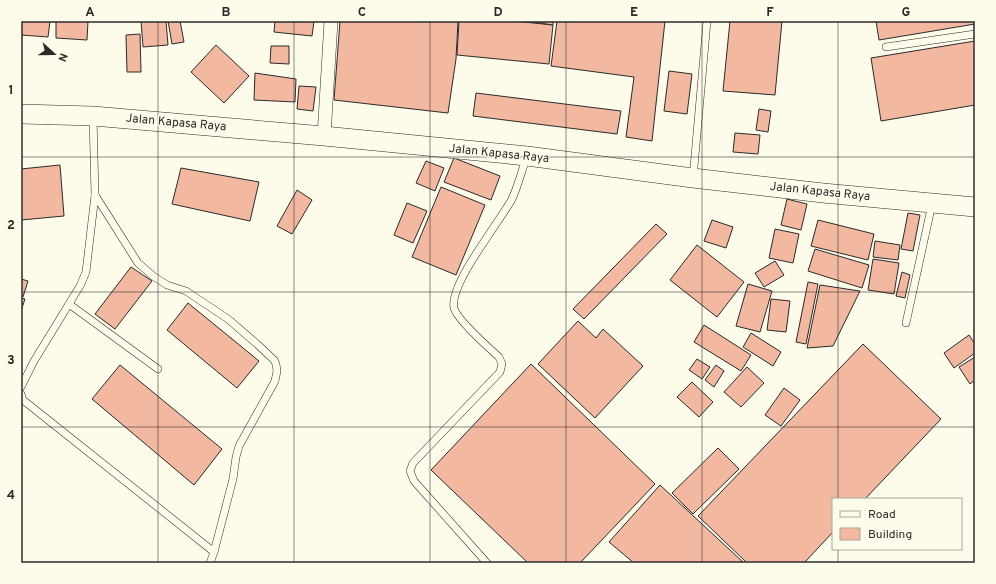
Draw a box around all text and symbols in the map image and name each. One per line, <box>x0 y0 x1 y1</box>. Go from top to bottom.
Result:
text: A <box>85 5 95 21</box>
text: B <box>222 5 231 21</box>
text: C <box>358 5 366 21</box>
text: D <box>493 5 503 21</box>
text: E <box>630 5 638 21</box>
text: F <box>766 5 774 21</box>
text: G <box>902 5 911 21</box>
north arrow <box>34 34 74 74</box>
text: N <box>54 51 70 63</box>
text: 1 <box>8 83 14 99</box>
street label: Jalan Kapasa Raya <box>125 111 227 135</box>
street label: Jalan Kapasa Raya <box>448 141 550 167</box>
street label: Jalan Kapasa Raya <box>769 179 871 205</box>
text: 2 <box>7 218 15 234</box>
text: 3 <box>7 353 15 369</box>
text: 4 <box>7 488 15 504</box>
legend <box>832 498 962 550</box>
text: Road <box>868 507 896 523</box>
text: Building <box>868 527 912 543</box>

